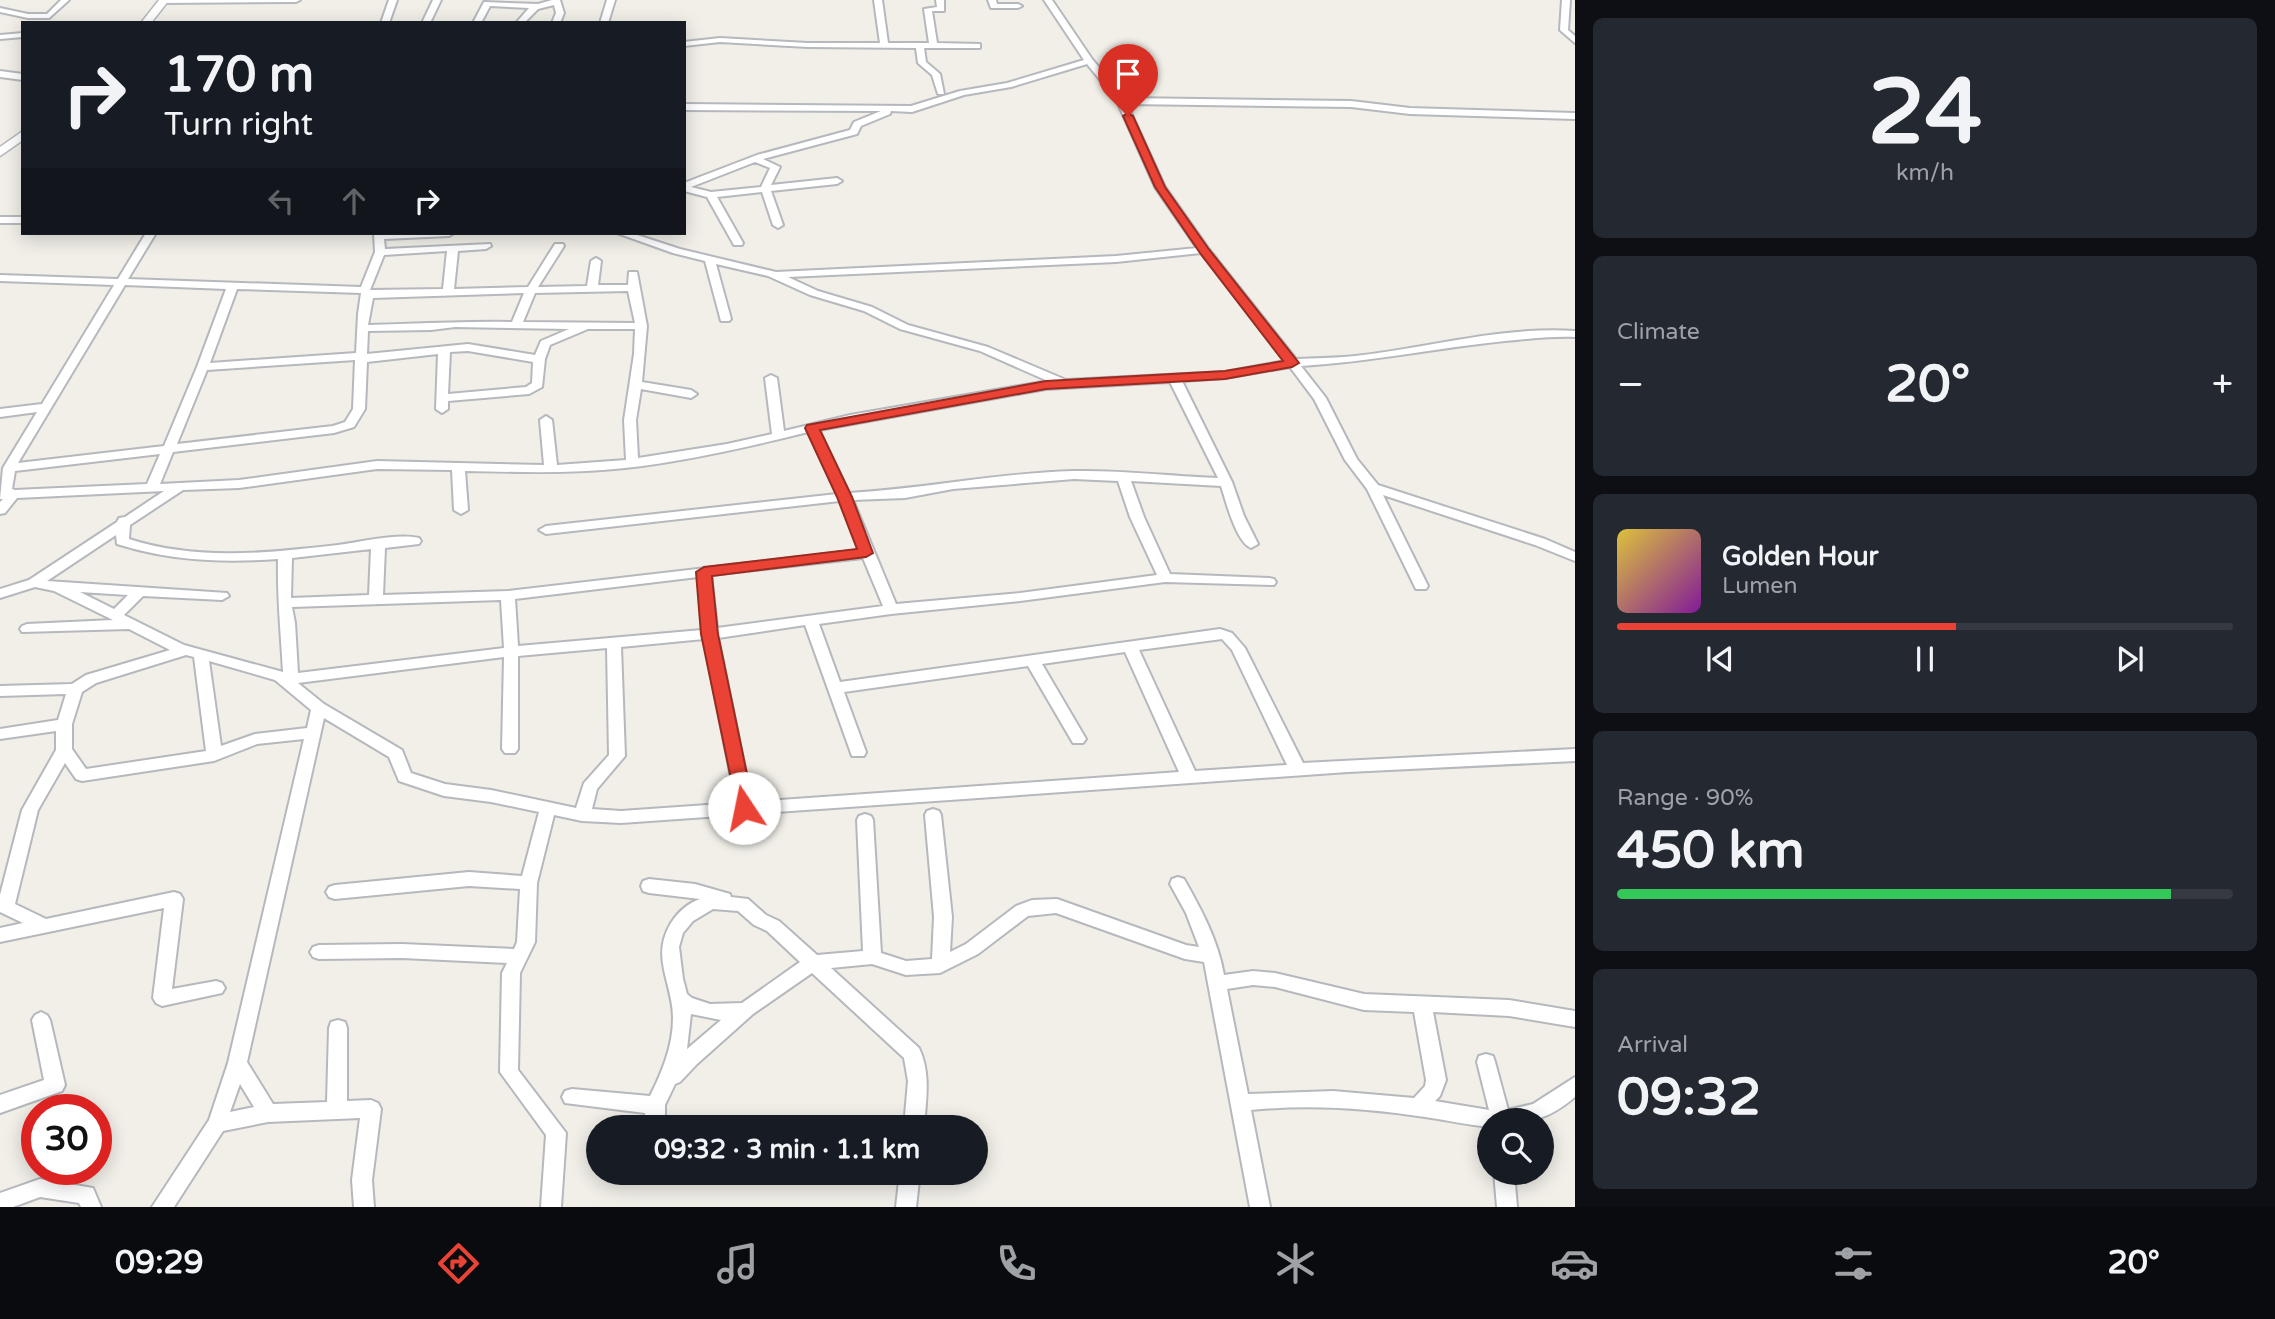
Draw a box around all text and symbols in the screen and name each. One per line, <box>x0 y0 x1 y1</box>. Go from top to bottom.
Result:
pin <box>1098 44 1158 116</box>
text: 170 m <box>164 46 314 105</box>
icon: right <box>49 49 140 140</box>
icon: arrive <box>1109 55 1147 93</box>
text: 24 <box>1868 58 1982 168</box>
text: Turn right <box>164 106 313 144</box>
text: km/h <box>1896 159 1954 187</box>
icon: left <box>262 182 300 220</box>
icon: ahead <box>335 182 373 220</box>
icon: right <box>408 182 446 220</box>
text: Climate <box>1617 318 1700 346</box>
text: 20° <box>1885 353 1970 416</box>
text: − <box>1617 362 1644 408</box>
text: + <box>2212 362 2233 408</box>
text: Golden Hour <box>1722 541 1879 572</box>
text: Lumen <box>1722 572 1797 600</box>
icon: previous <box>1701 640 1739 678</box>
icon: pause <box>1906 640 1944 678</box>
icon: next <box>2111 640 2149 678</box>
position arrow <box>707 771 781 845</box>
text: Range · 90% <box>1617 784 1753 812</box>
text: 450 km <box>1617 819 1805 882</box>
text: Arrival <box>1617 1031 1688 1059</box>
text: 09:32 <box>1617 1066 1761 1129</box>
speed limit sign: 30 <box>21 1094 112 1185</box>
map controls <box>1477 1108 1554 1185</box>
button: search <box>1477 1108 1554 1185</box>
text: 09:32 · 3 min · 1.1 km <box>654 1134 920 1165</box>
icon: directions <box>434 1239 483 1288</box>
icon: music <box>713 1239 762 1288</box>
icon: phone <box>992 1239 1041 1288</box>
icon: climate <box>1271 1239 1320 1288</box>
icon: car <box>1550 1239 1599 1288</box>
icon: filters <box>1829 1239 1878 1288</box>
text: 09:29 <box>115 1244 204 1282</box>
text: 20° <box>2108 1244 2160 1282</box>

